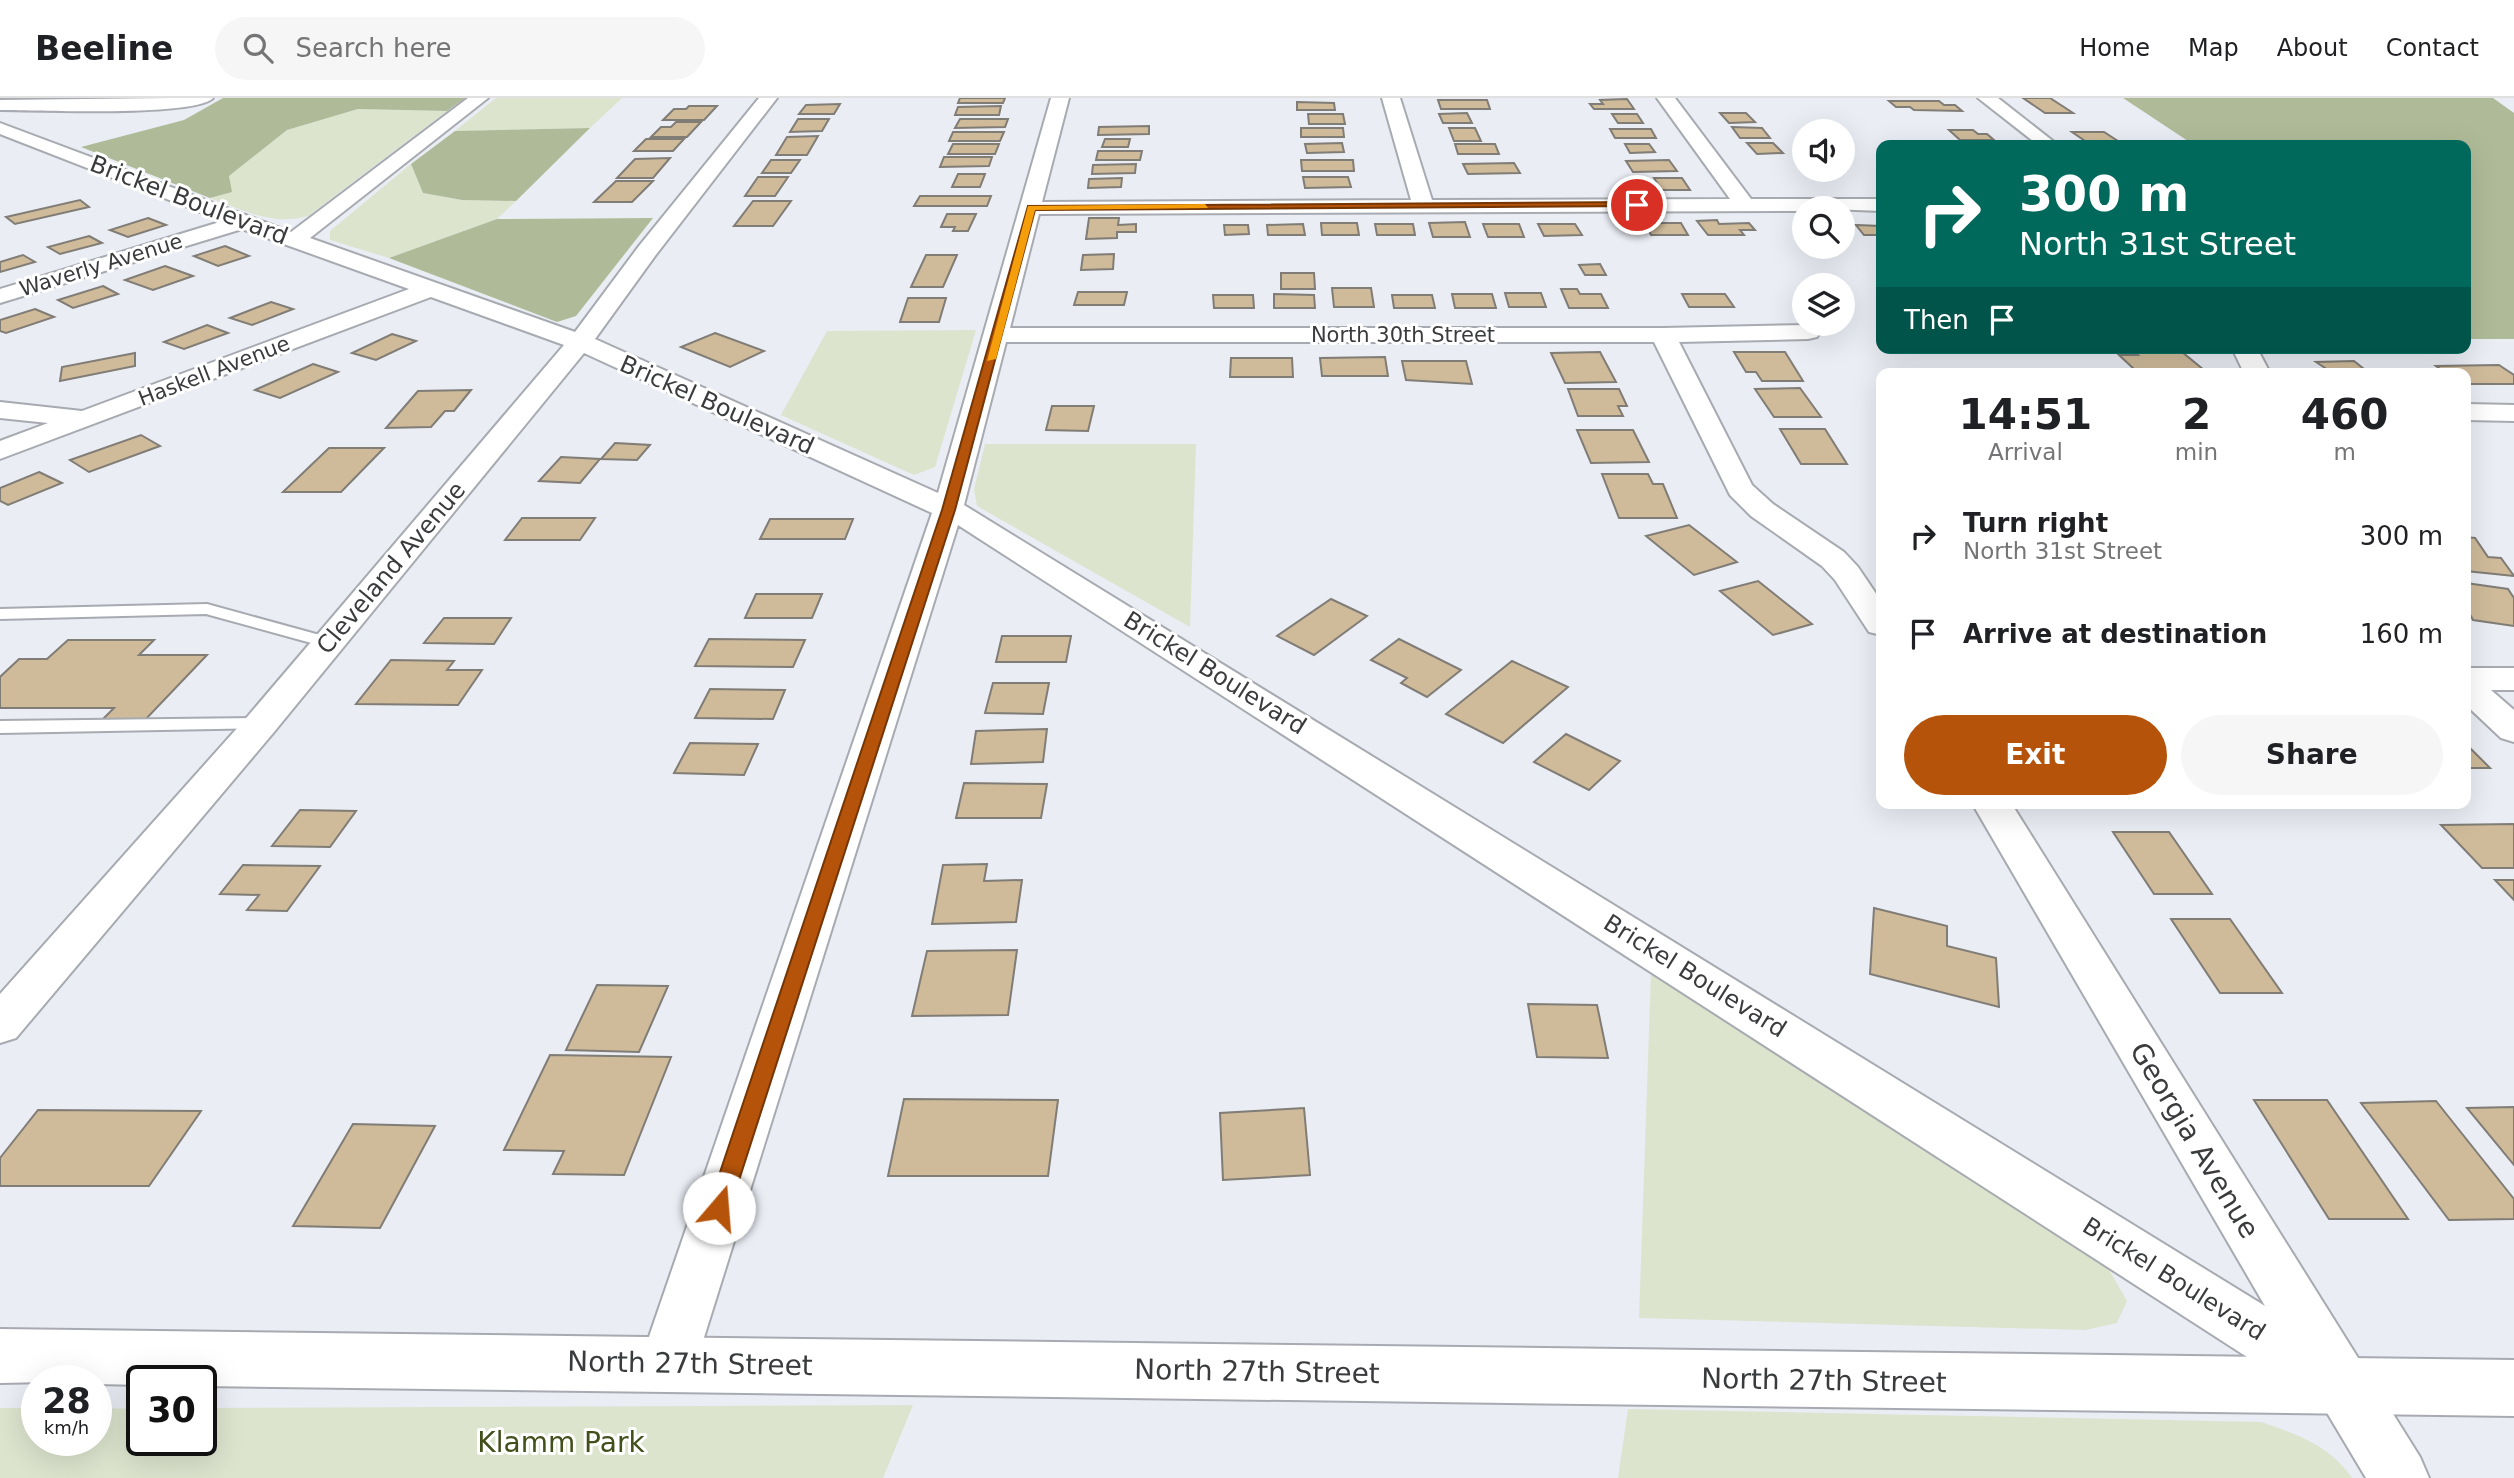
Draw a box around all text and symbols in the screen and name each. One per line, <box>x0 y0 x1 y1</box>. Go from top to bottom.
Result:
search box <box>215 17 705 80</box>
text: Beeline <box>35 29 173 68</box>
icon: search <box>239 29 277 67</box>
text: Search here <box>295 33 452 63</box>
text: Home <box>2079 34 2150 62</box>
text: Map <box>2188 34 2239 62</box>
text: About <box>2277 34 2348 62</box>
text: Contact <box>2386 34 2479 62</box>
map controls <box>1792 119 1855 336</box>
button: sound <box>1792 119 1855 182</box>
street label: Brickel Boulevard <box>86 149 292 251</box>
text: 300 m <box>2019 166 2189 223</box>
icon: right <box>1904 168 1995 259</box>
pin <box>1607 175 1667 235</box>
icon: arrive <box>1618 186 1656 224</box>
button: search <box>1792 196 1855 259</box>
text: North 31st Street <box>2019 225 2296 263</box>
street label: Waverly Avenue <box>17 229 185 301</box>
button: layers <box>1792 273 1855 336</box>
icon: arrive <box>1983 301 2021 339</box>
text: Then <box>1904 305 1969 335</box>
street label: North 30th Street <box>1311 323 1495 347</box>
street label: Haskell Avenue <box>135 331 293 411</box>
street label: Brickel Boulevard <box>616 350 818 460</box>
text: 14:51 <box>1959 390 2092 439</box>
text: 2 <box>2182 390 2211 439</box>
text: 460 <box>2301 390 2388 439</box>
text: Arrival <box>1988 439 2063 465</box>
text: min <box>2175 439 2218 465</box>
text: m <box>2333 439 2356 465</box>
street label: Cleveland Avenue <box>311 476 471 660</box>
text: Turn right <box>1963 508 2108 538</box>
icon: right <box>1904 517 1942 555</box>
text: 300 m <box>2360 521 2443 551</box>
text: North 31st Street <box>1963 538 2162 564</box>
street label: Brickel Boulevard <box>1119 606 1311 740</box>
icon: arrive <box>1904 615 1942 653</box>
text: Arrive at destination <box>1963 619 2267 649</box>
text: 160 m <box>2360 619 2443 649</box>
button: Exit <box>1904 715 2167 795</box>
button: Share <box>2181 715 2443 795</box>
street label: Brickel Boulevard <box>1599 909 1791 1043</box>
street label: Georgia Avenue <box>2123 1036 2266 1244</box>
position arrow <box>682 1171 756 1245</box>
street label: Brickel Boulevard <box>2078 1212 2270 1346</box>
street label: North 27th Street <box>567 1345 813 1382</box>
street label: North 27th Street <box>1134 1353 1380 1390</box>
street label: North 27th Street <box>1701 1362 1947 1399</box>
speed limit sign: 30 <box>126 1365 217 1456</box>
text: 28 <box>42 1381 91 1421</box>
text: km/h <box>44 1417 89 1438</box>
park label: Klamm Park <box>477 1426 645 1459</box>

